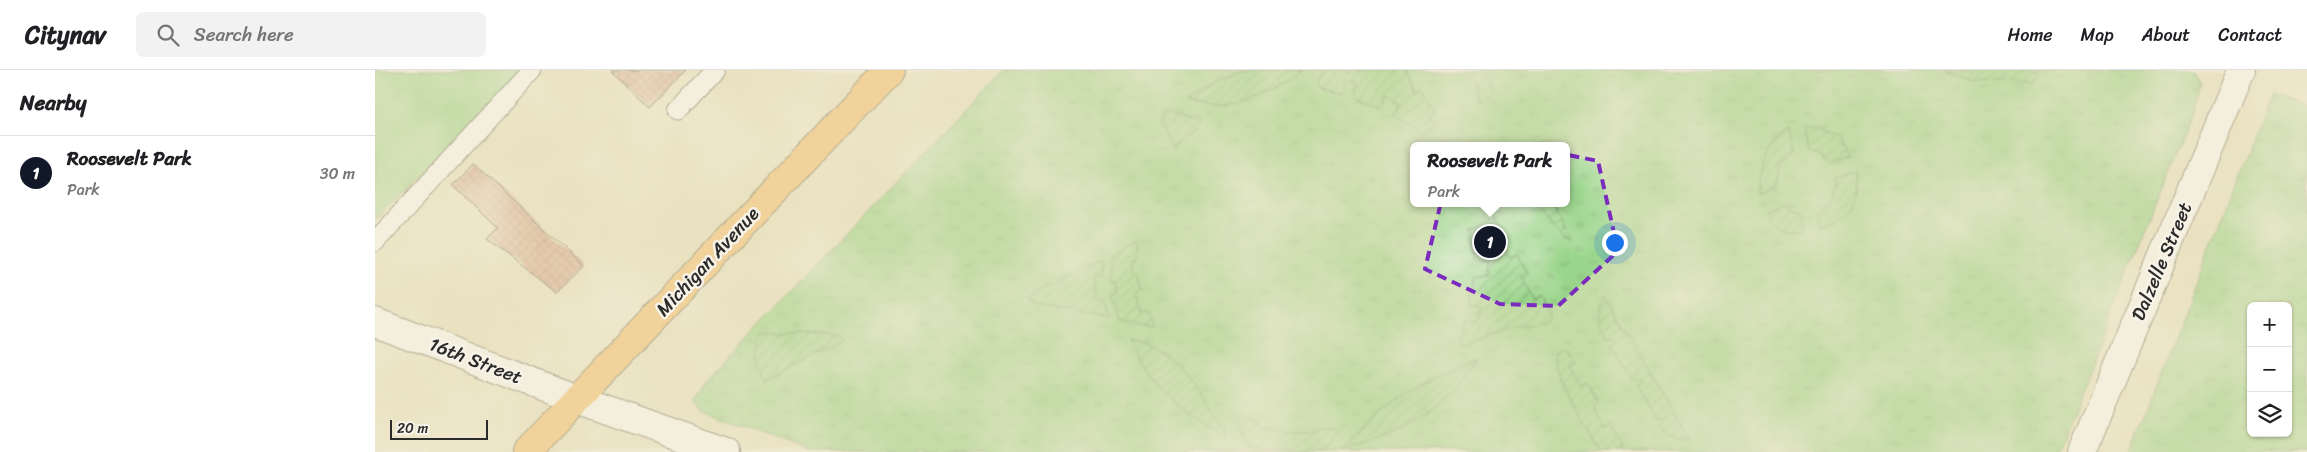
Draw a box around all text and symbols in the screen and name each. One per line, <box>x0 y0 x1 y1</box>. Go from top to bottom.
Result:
search box <box>136 12 486 57</box>
text: Citynav <box>25 14 106 56</box>
text: Search here <box>194 18 294 51</box>
text: Home <box>2008 19 2053 51</box>
text: Map <box>2081 19 2114 51</box>
text: About <box>2142 19 2190 51</box>
text: Contact <box>2218 19 2282 51</box>
icon: search <box>154 21 182 49</box>
text: Nearby <box>20 84 86 122</box>
text: Roosevelt Park <box>67 142 192 175</box>
popup <box>1410 142 1570 207</box>
text: Roosevelt Park <box>1428 144 1552 177</box>
text: 1 <box>33 159 39 188</box>
text: 30 m <box>320 159 355 188</box>
text: Park <box>67 175 100 204</box>
text: Park <box>1428 177 1460 206</box>
street label: Dalzelle Street <box>2122 197 2201 326</box>
street label: Michigan Avenue <box>647 199 767 324</box>
pin: 1 <box>1474 223 1506 261</box>
your location <box>1602 230 1628 256</box>
map controls <box>2247 302 2292 437</box>
button: + <box>2247 302 2292 347</box>
street label: 16th Street <box>424 328 527 393</box>
button: − <box>2247 347 2292 392</box>
button: layers <box>2247 392 2292 437</box>
text: 20 m <box>397 416 428 441</box>
scale bar <box>390 417 487 440</box>

